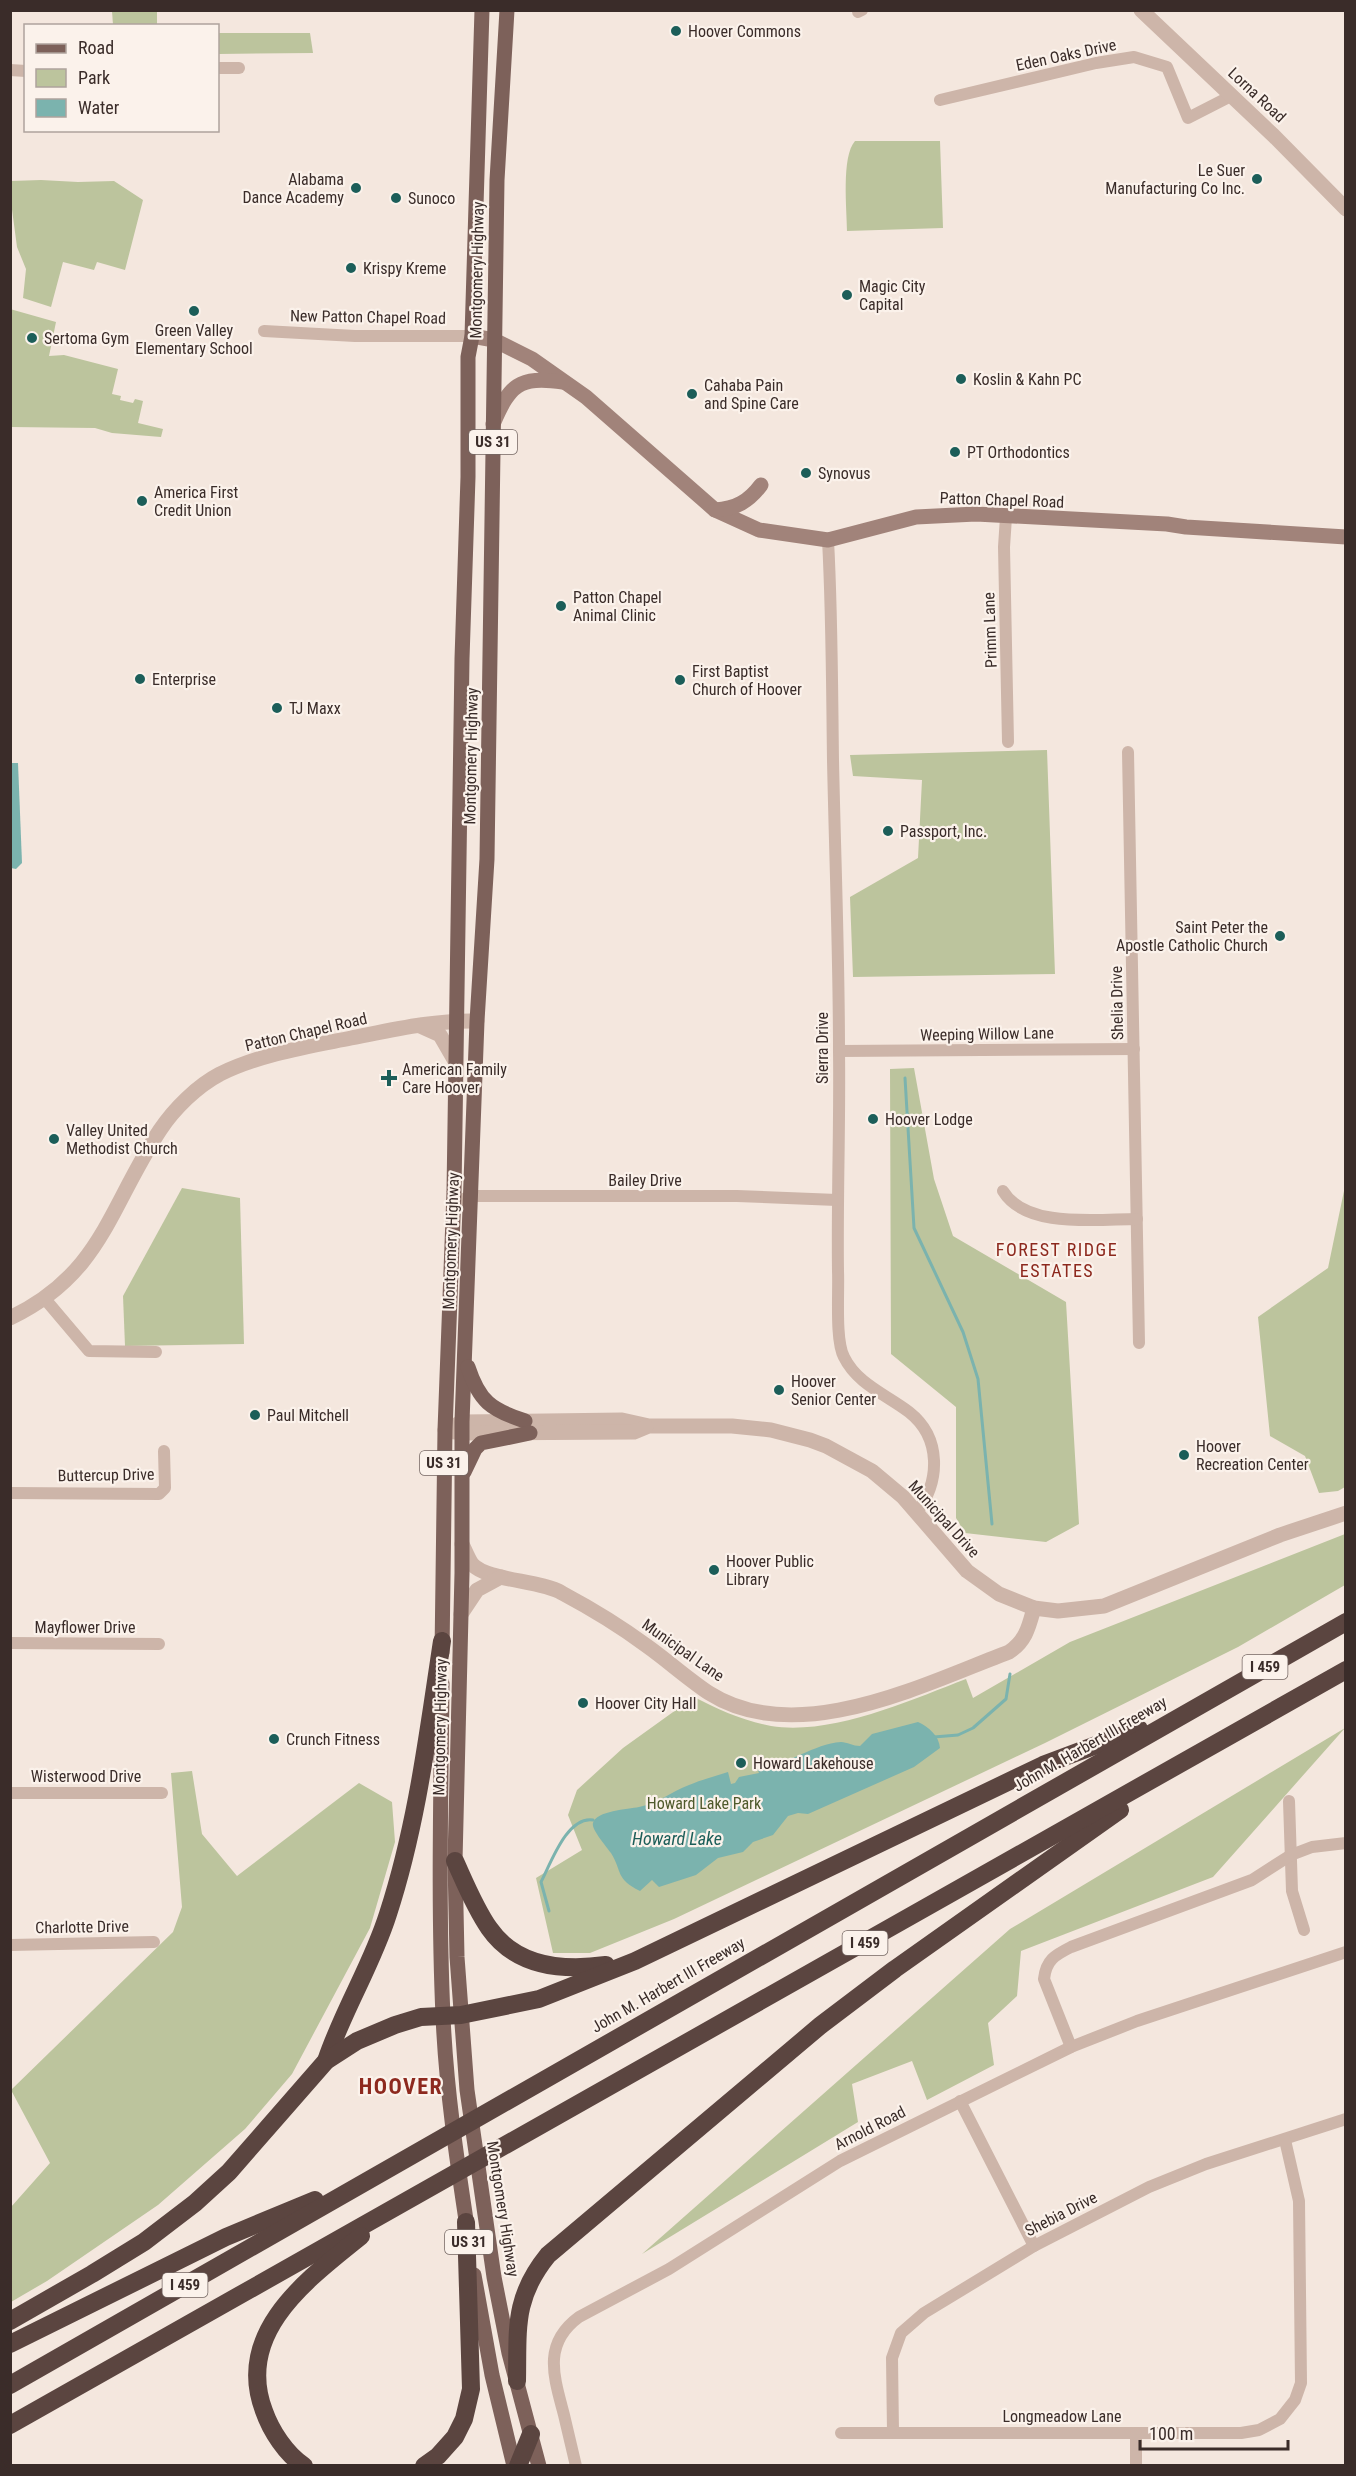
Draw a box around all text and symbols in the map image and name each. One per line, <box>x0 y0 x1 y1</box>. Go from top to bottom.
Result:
place label: Hoover Commons <box>688 22 801 41</box>
legend <box>24 24 219 132</box>
marker: Hoover Commons <box>669 24 683 38</box>
street label: Eden Oaks Drive <box>1014 35 1118 75</box>
text: Road <box>78 37 114 58</box>
street label: Lorna Road <box>1224 64 1290 126</box>
text: Park <box>78 67 110 88</box>
text: Water <box>78 97 120 118</box>
place label: Le Suer Manufacturing Co Inc. <box>1105 161 1245 198</box>
place label: Alabama Dance Academy <box>242 170 344 207</box>
marker: Le Suer Manufacturing Co Inc. <box>1250 172 1264 186</box>
marker: Alabama Dance Academy <box>349 181 363 195</box>
place label: Sunoco <box>408 189 455 208</box>
marker: Sunoco <box>389 191 403 205</box>
street label: Montgomery Highway <box>466 201 488 339</box>
place label: Krispy Kreme <box>363 259 446 278</box>
marker: Krispy Kreme <box>344 261 358 275</box>
place label: Magic City Capital <box>859 277 926 314</box>
marker: Magic City Capital <box>840 288 854 302</box>
marker: Green Valley Elementary School <box>187 304 201 318</box>
street label: New Patton Chapel Road <box>290 306 446 328</box>
place label: Green Valley Elementary School <box>135 321 253 358</box>
place label: Sertoma Gym <box>44 329 129 348</box>
marker: Sertoma Gym <box>25 331 39 345</box>
place label: Koslin & Kahn PC <box>973 370 1081 389</box>
marker: Koslin & Kahn PC <box>954 372 968 386</box>
place label: Cahaba Pain and Spine Care <box>704 376 799 413</box>
marker: Cahaba Pain and Spine Care <box>685 387 699 401</box>
road number: US 31 <box>469 430 517 454</box>
place label: PT Orthodontics <box>967 443 1070 462</box>
marker: PT Orthodontics <box>948 445 962 459</box>
place label: Synovus <box>818 464 871 483</box>
marker: Synovus <box>799 466 813 480</box>
place label: America First Credit Union <box>154 483 239 520</box>
street label: Patton Chapel Road <box>939 488 1065 512</box>
marker: America First Credit Union <box>135 494 149 508</box>
place label: Patton Chapel Animal Clinic <box>573 588 662 625</box>
street label: Primm Lane <box>979 592 1001 668</box>
marker: Patton Chapel Animal Clinic <box>554 599 568 613</box>
place label: First Baptist Church of Hoover <box>692 662 802 699</box>
place label: Enterprise <box>152 670 216 689</box>
marker: Enterprise <box>133 672 147 686</box>
marker: First Baptist Church of Hoover <box>673 673 687 687</box>
street label: Montgomery Highway <box>460 687 482 825</box>
place label: TJ Maxx <box>289 699 341 718</box>
marker: TJ Maxx <box>270 701 284 715</box>
place label: Passport, Inc. <box>900 822 987 841</box>
marker: Passport, Inc. <box>881 824 895 838</box>
place label: Saint Peter the Apostle Catholic Church <box>1116 918 1268 955</box>
marker: Saint Peter the Apostle Catholic Church <box>1273 929 1287 943</box>
street label: Shelia Drive <box>1107 966 1127 1040</box>
street label: Patton Chapel Road <box>243 1009 369 1055</box>
street label: Sierra Drive <box>813 1012 832 1084</box>
street label: Weeping Willow Lane <box>920 1023 1054 1045</box>
place label: American Family Care Hoover <box>402 1060 507 1097</box>
marker: American Family Care Hoover <box>380 1069 398 1087</box>
place label: Hoover Lodge <box>885 1110 973 1129</box>
marker: Hoover Lodge <box>866 1112 880 1126</box>
place label: Valley United Methodist Church <box>66 1121 178 1158</box>
marker: Valley United Methodist Church <box>47 1132 61 1146</box>
street label: Bailey Drive <box>608 1171 682 1190</box>
street label: Montgomery Highway <box>439 1172 463 1310</box>
district label: FOREST RIDGE ESTATES <box>996 1239 1118 1281</box>
place label: Hoover Senior Center <box>791 1372 876 1409</box>
marker: Hoover Senior Center <box>772 1383 786 1397</box>
place label: Paul Mitchell <box>267 1406 349 1425</box>
marker: Paul Mitchell <box>248 1408 262 1422</box>
place label: Hoover Recreation Center <box>1196 1437 1309 1474</box>
marker: Hoover Recreation Center <box>1177 1448 1191 1462</box>
road number: US 31 <box>420 1451 468 1475</box>
street label: Buttercup Drive <box>57 1465 155 1485</box>
street label: Municipal Drive <box>904 1477 984 1561</box>
place label: Hoover Public Library <box>726 1552 814 1589</box>
marker: Hoover Public Library <box>707 1563 721 1577</box>
street label: Municipal Lane <box>638 1615 728 1685</box>
street label: Mayflower Drive <box>35 1618 135 1637</box>
road number: I 459 <box>1242 1655 1288 1679</box>
street label: Montgomery Highway <box>429 1658 451 1796</box>
street label: John M. Harbert III Freeway <box>1010 1692 1170 1796</box>
place label: Hoover City Hall <box>595 1694 696 1713</box>
marker: Hoover City Hall <box>576 1696 590 1710</box>
place label: Crunch Fitness <box>286 1730 380 1749</box>
marker: Crunch Fitness <box>267 1732 281 1746</box>
place label: Howard Lakehouse <box>753 1754 873 1773</box>
marker: Howard Lakehouse <box>734 1756 748 1770</box>
street label: Wisterwood Drive <box>31 1767 141 1786</box>
park label: Howard Lake Park <box>647 1794 762 1813</box>
water label: Howard Lake <box>632 1828 722 1849</box>
street label: Charlotte Drive <box>35 1917 129 1937</box>
road number: I 459 <box>842 1931 888 1955</box>
street label: John M. Harbert III Freeway <box>588 1933 748 2037</box>
district label: HOOVER <box>359 2074 443 2099</box>
street label: Arnold Road <box>831 2102 909 2154</box>
street label: Montgomery Highway <box>483 2140 523 2279</box>
street label: Shebia Drive <box>1022 2188 1100 2240</box>
road number: US 31 <box>445 2230 493 2254</box>
road number: I 459 <box>162 2273 207 2297</box>
street label: Longmeadow Lane <box>1002 2407 1122 2426</box>
scale bar <box>1140 2413 1288 2451</box>
text: 100 m <box>1149 2423 1193 2444</box>

